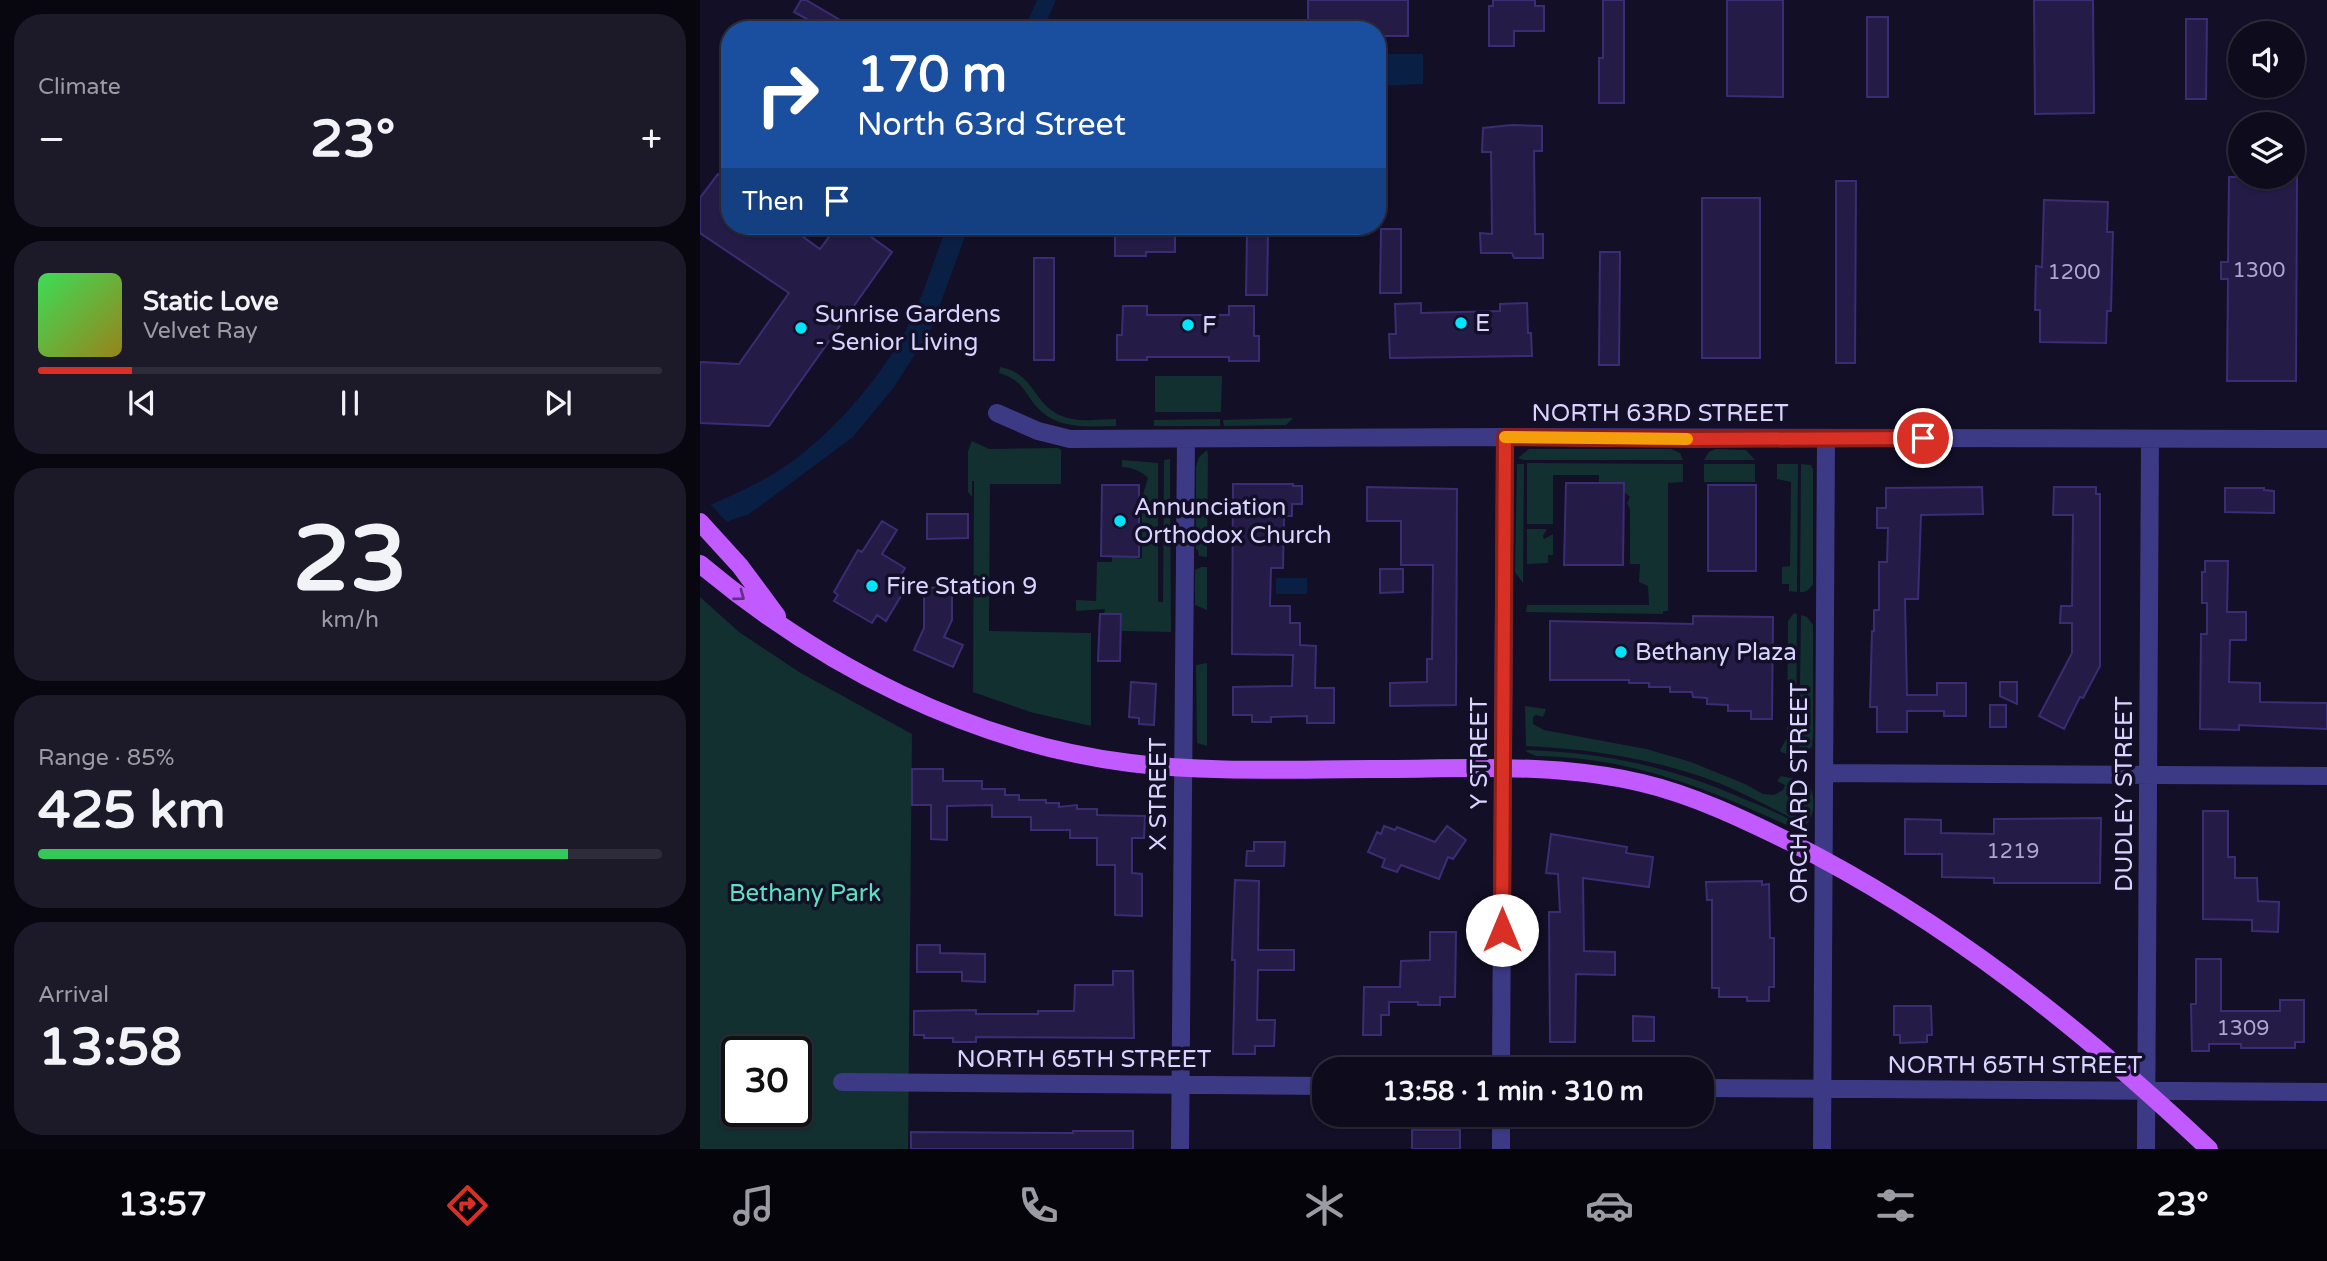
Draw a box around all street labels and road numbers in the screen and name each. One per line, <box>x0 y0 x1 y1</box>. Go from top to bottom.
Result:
street label: NORTH 63RD STREET <box>1531 399 1789 428</box>
street label: ORCHARD STREET <box>1785 682 1814 904</box>
street label: Y STREET <box>1465 696 1494 809</box>
street label: DUDLEY STREET <box>2110 696 2139 892</box>
street label: X STREET <box>1144 737 1173 851</box>
street label: NORTH 65TH STREET <box>957 1045 1212 1074</box>
street label: NORTH 65TH STREET <box>1888 1051 2143 1080</box>

